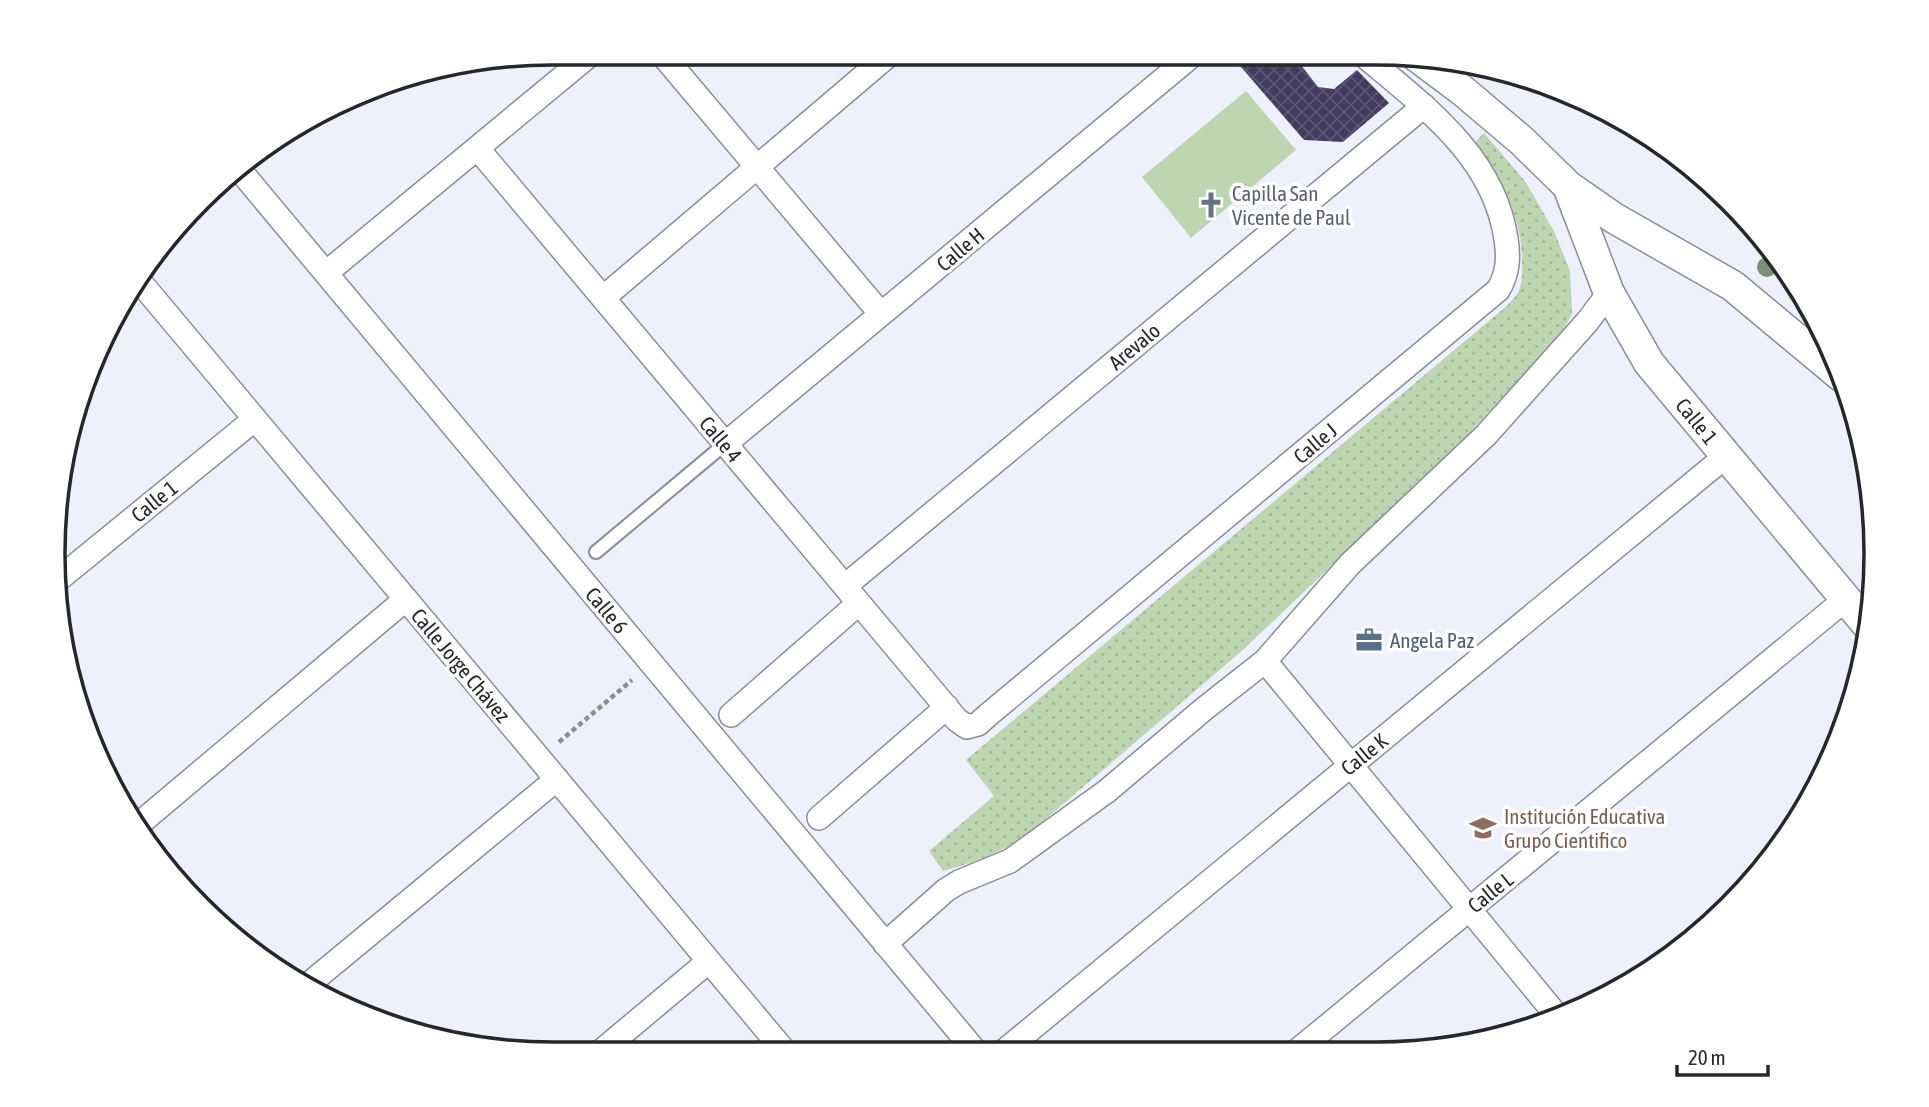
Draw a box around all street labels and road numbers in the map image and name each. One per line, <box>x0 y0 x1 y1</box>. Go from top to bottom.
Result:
street label: Calle H <box>931 222 989 276</box>
street label: Arevalo <box>1104 318 1164 374</box>
street label: Calle 1 <box>1671 393 1723 449</box>
street label: Calle 4 <box>695 411 747 467</box>
street label: Calle J <box>1288 418 1342 468</box>
street label: Calle 1 <box>126 475 182 527</box>
street label: Calle 6 <box>581 582 633 638</box>
street label: Calle Jorge Chávez <box>407 603 516 727</box>
street label: Calle K <box>1336 728 1393 780</box>
street label: Calle L <box>1463 867 1517 917</box>

